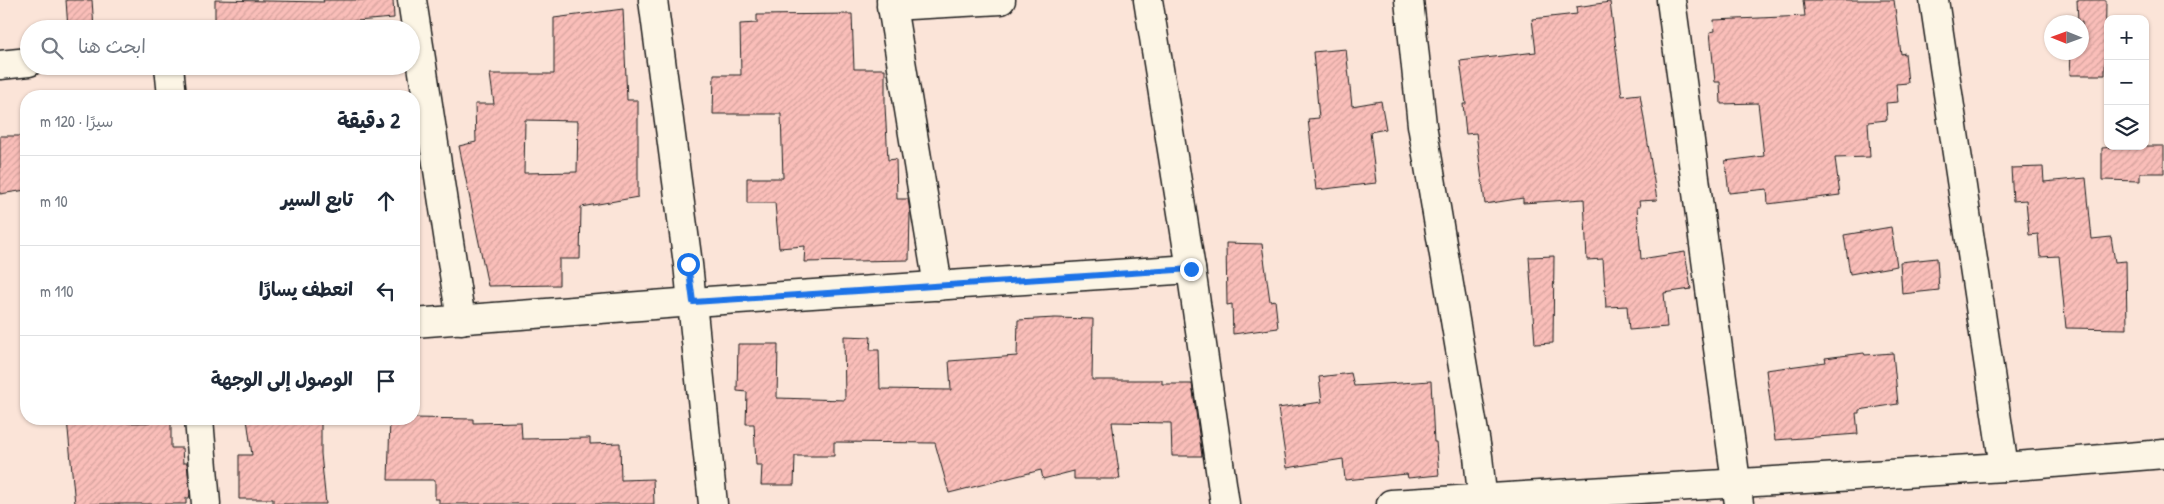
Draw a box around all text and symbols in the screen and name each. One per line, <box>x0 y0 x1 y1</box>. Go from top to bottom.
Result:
north arrow <box>2044 15 2089 60</box>
map controls <box>2104 15 2149 150</box>
button: + <box>2104 15 2149 60</box>
search box <box>20 20 420 75</box>
text: ابحث هنا <box>78 33 146 59</box>
icon: search <box>38 34 66 62</box>
button: − <box>2104 60 2149 105</box>
button: layers <box>2104 105 2149 150</box>
text: 2 دقيقة <box>337 106 400 135</box>
text: سيرًا · 120 m <box>40 110 113 132</box>
text: تابع السير <box>281 186 353 212</box>
icon: ahead <box>372 187 400 215</box>
text: 10 m <box>40 190 68 212</box>
route start <box>677 253 700 276</box>
route end <box>1180 258 1203 281</box>
text: انعطف يسارًا <box>259 276 353 302</box>
icon: left <box>372 277 400 305</box>
text: 110 m <box>40 280 73 302</box>
text: الوصول إلى الوجهة <box>211 366 353 392</box>
icon: arrive <box>372 367 400 395</box>

